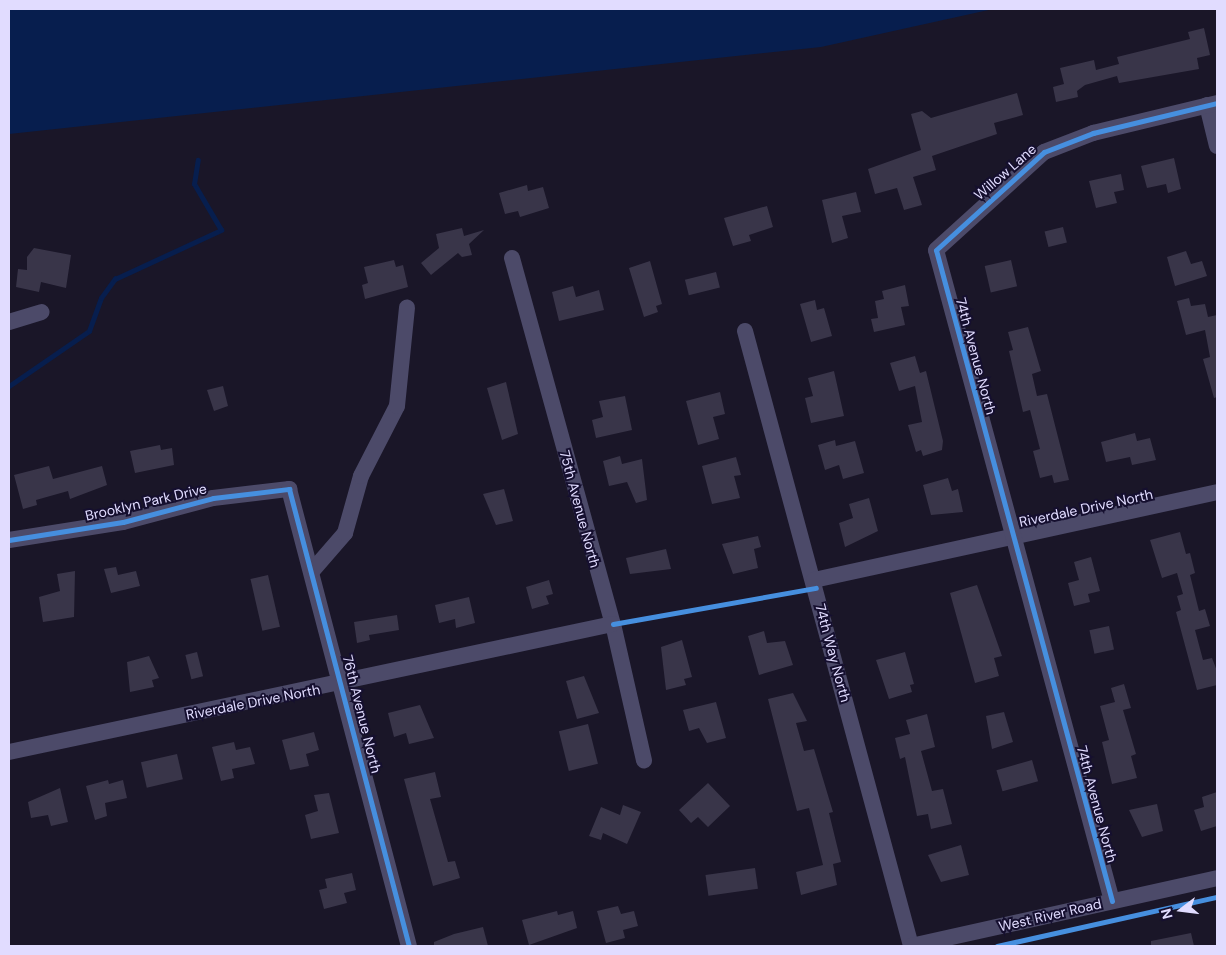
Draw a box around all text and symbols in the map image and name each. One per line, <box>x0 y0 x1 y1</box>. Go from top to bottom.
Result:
street label: Willow Lane <box>971 141 1039 203</box>
street label: 74th Avenue North <box>952 296 1000 416</box>
street label: 75th Avenue North <box>556 448 604 570</box>
street label: Brooklyn Park Drive <box>84 480 208 524</box>
street label: Riverdale Drive North <box>1018 486 1154 530</box>
street label: 74th Way North <box>812 602 854 704</box>
street label: 76th Avenue North <box>339 653 385 775</box>
street label: Riverdale Drive North <box>184 681 322 723</box>
street label: 74th Avenue North <box>1073 744 1121 864</box>
north arrow <box>1156 885 1206 935</box>
street label: West River Road <box>997 895 1103 935</box>
text: N <box>1156 907 1177 921</box>

